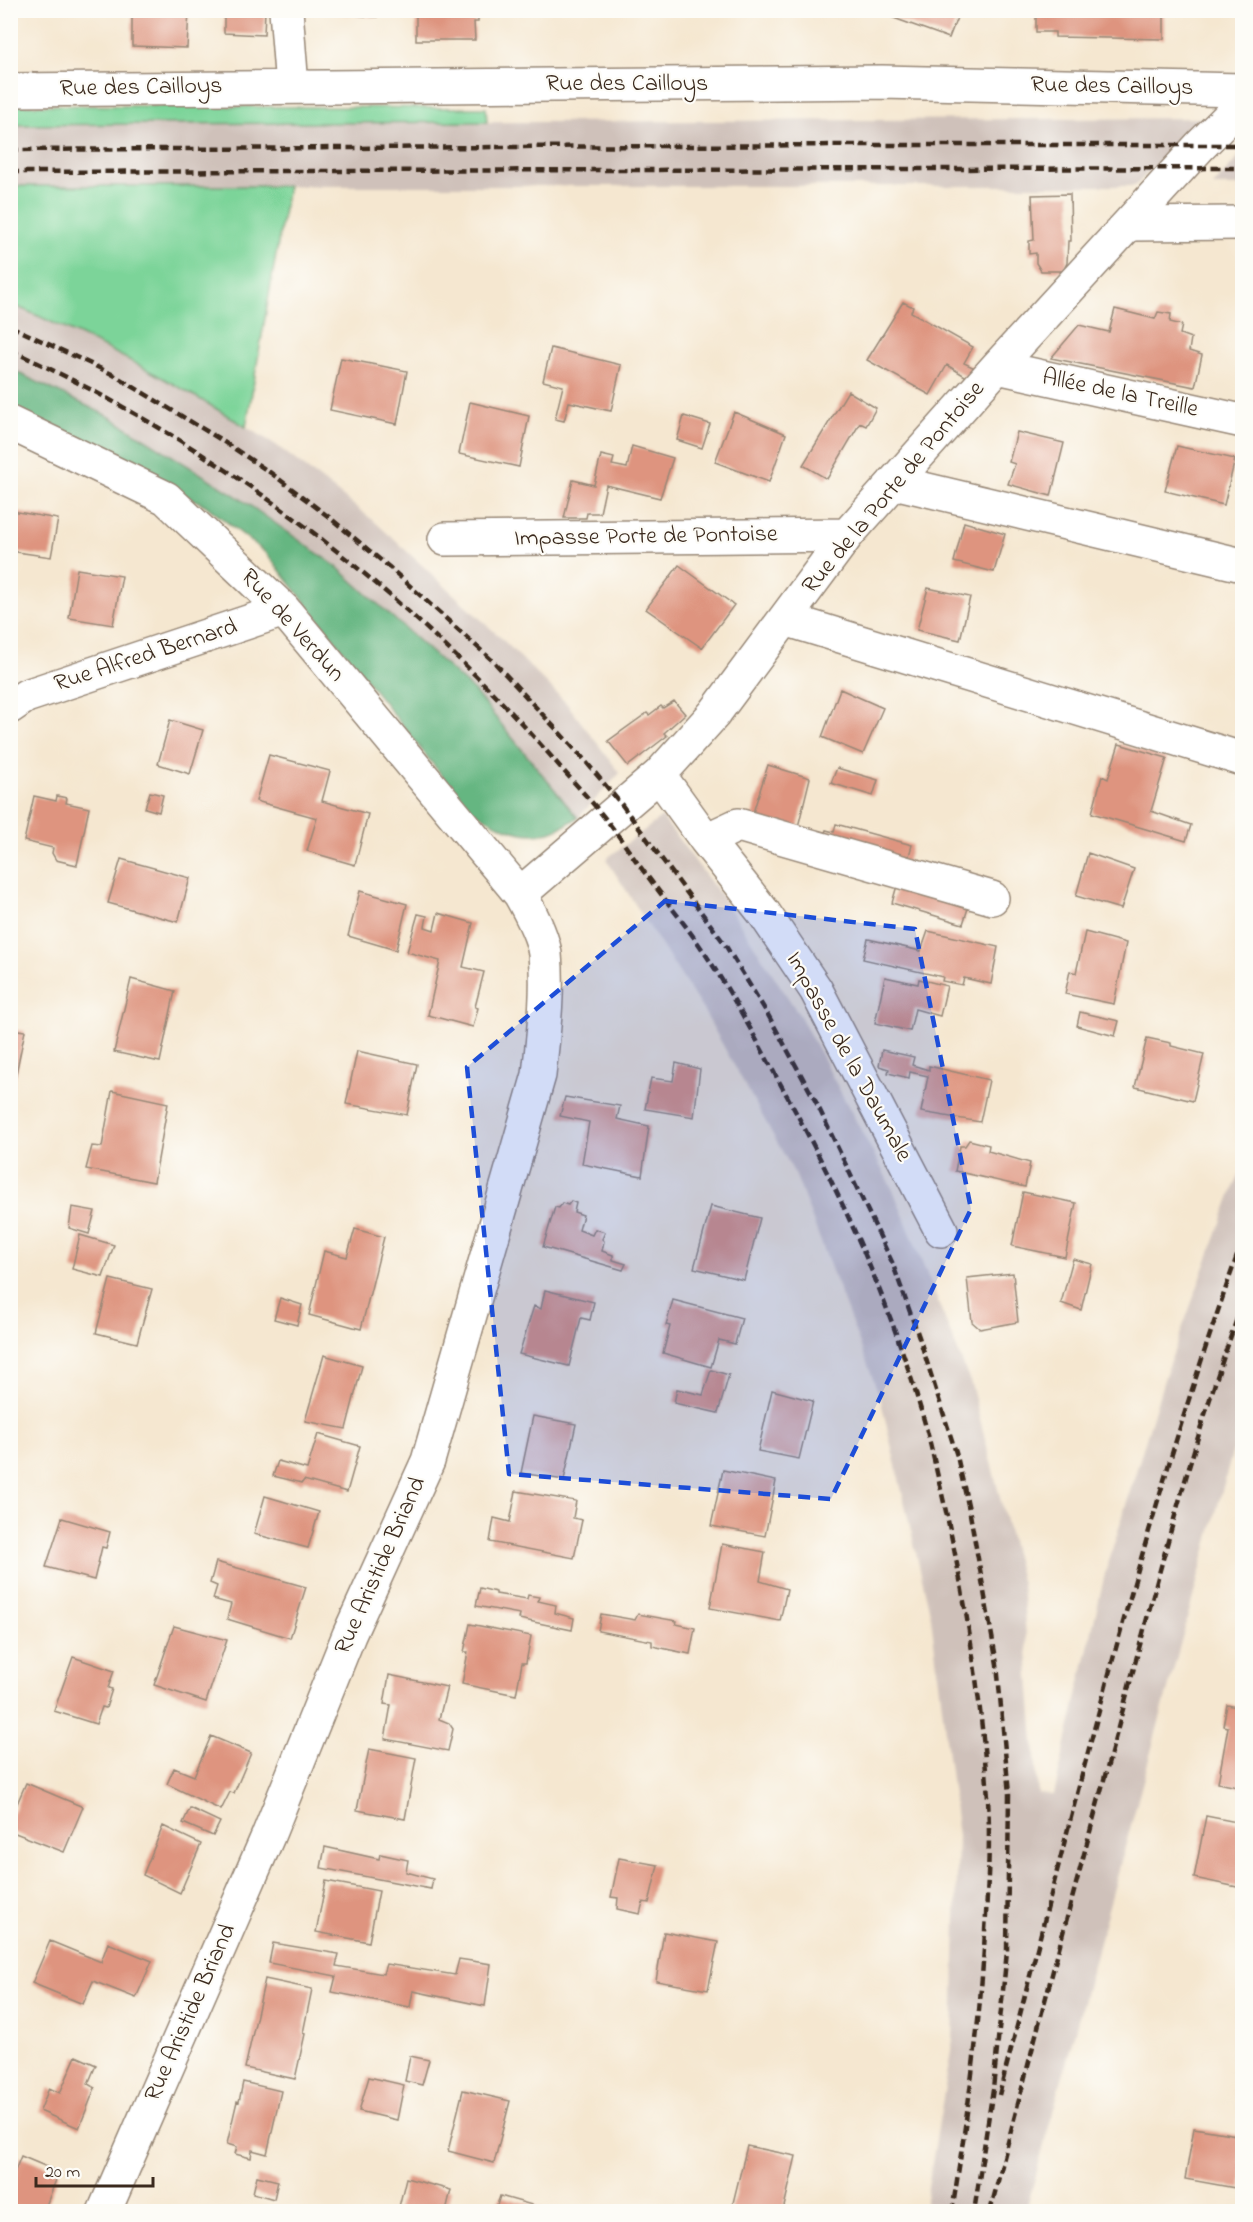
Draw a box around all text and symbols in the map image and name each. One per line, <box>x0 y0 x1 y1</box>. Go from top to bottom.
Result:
street label: Rue des Cailloys <box>546 67 708 103</box>
street label: Rue des Cailloys <box>1030 68 1194 107</box>
street label: Rue des Cailloys <box>59 69 223 108</box>
street label: Allée de la Treille <box>1039 360 1201 428</box>
street label: Rue de la Porte de Pontoise <box>794 374 994 602</box>
street label: Impasse Porte de Pontoise <box>514 517 778 557</box>
street label: Rue de Verdun <box>231 561 353 691</box>
street label: Rue Alfred Bernard <box>50 610 243 702</box>
street label: Impasse de la Daumale <box>776 946 920 1169</box>
street label: Rue Aristide Briand <box>326 1471 436 1660</box>
street label: Rue Aristide Briand <box>136 1918 246 2107</box>
scale bar <box>36 2150 153 2188</box>
text: 20 m <box>45 2160 80 2186</box>

